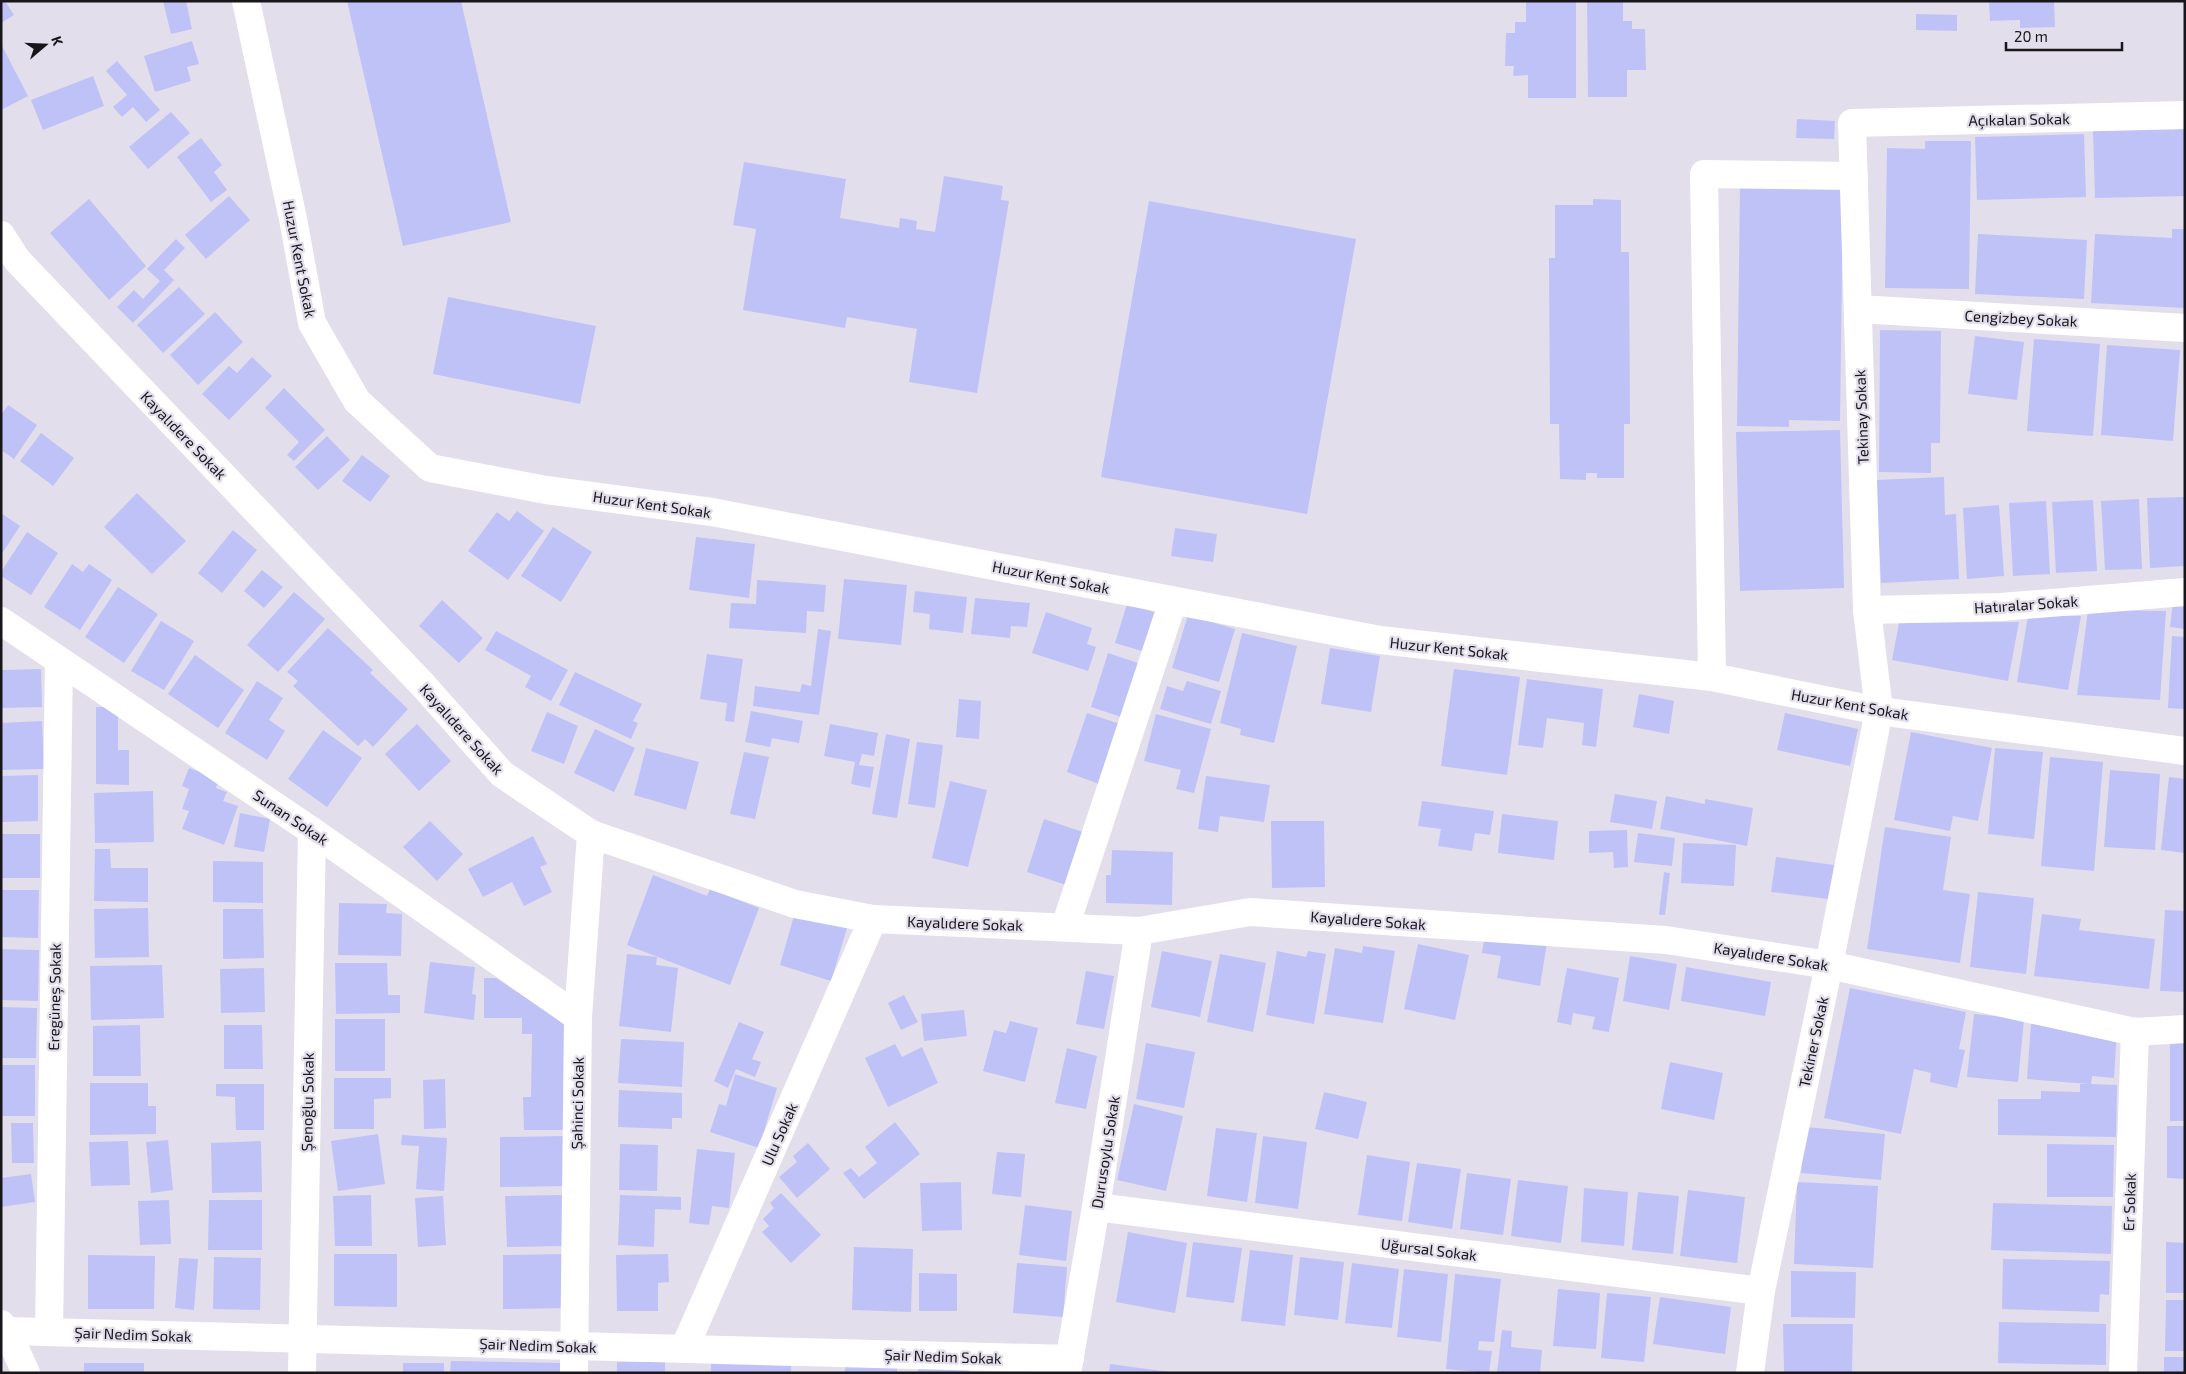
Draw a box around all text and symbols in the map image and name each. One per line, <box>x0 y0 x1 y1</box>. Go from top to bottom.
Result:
north arrow <box>20 20 70 70</box>
scale bar <box>2006 20 2122 52</box>
text: 20 m <box>2014 27 2048 45</box>
text: K <box>48 34 67 48</box>
street label: Açıkalan Sokak <box>1968 109 2070 130</box>
street label: Huzur Kent Sokak <box>280 199 320 319</box>
street label: Cengizbey Sokak <box>1964 306 2078 330</box>
street label: Tekinay Sokak <box>1850 369 1872 465</box>
street label: Kayalıdere Sokak <box>137 387 231 483</box>
street label: Huzur Kent Sokak <box>592 487 712 521</box>
street label: Huzur Kent Sokak <box>991 557 1111 597</box>
street label: Hatıralar Sokak <box>1973 591 2079 617</box>
street label: Huzur Kent Sokak <box>1389 633 1509 663</box>
street label: Kayalıdere Sokak <box>417 680 508 778</box>
street label: Huzur Kent Sokak <box>1790 685 1910 723</box>
street label: Sunan Sokak <box>250 785 332 849</box>
street label: Kayalıdere Sokak <box>1310 907 1427 933</box>
street label: Kayalıdere Sokak <box>907 912 1023 934</box>
street label: Kayalıdere Sokak <box>1712 938 1830 974</box>
street label: Eregüneş Sokak <box>44 943 65 1051</box>
street label: Tekiner Sokak <box>1795 994 1832 1089</box>
street label: Şenoğlu Sokak <box>297 1052 318 1152</box>
street label: Şahinci Sokak <box>567 1056 588 1149</box>
street label: Durusoylu Sokak <box>1087 1094 1123 1210</box>
street label: Ulu Sokak <box>757 1100 801 1168</box>
street label: Er Sokak <box>2119 1172 2139 1231</box>
street label: Uğursal Sokak <box>1380 1234 1478 1264</box>
street label: Şair Nedim Sokak <box>74 1323 192 1346</box>
street label: Şair Nedim Sokak <box>479 1334 597 1357</box>
street label: Şair Nedim Sokak <box>884 1345 1002 1368</box>

